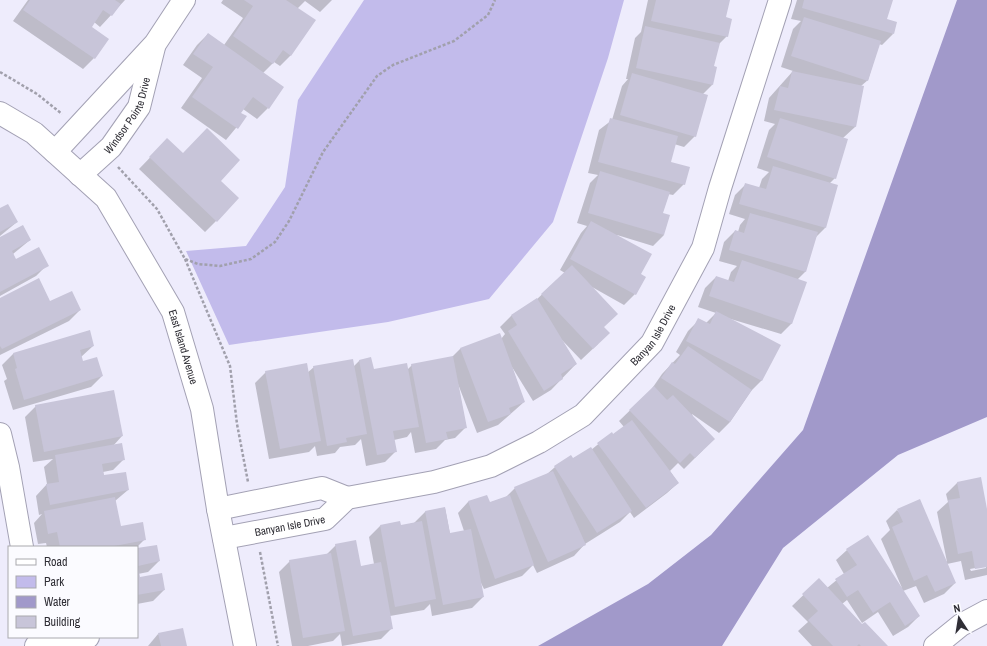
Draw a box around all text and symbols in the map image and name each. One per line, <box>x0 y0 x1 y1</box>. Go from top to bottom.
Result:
street label: Windsor Pointe Drive <box>101 76 153 157</box>
street label: Banyan Isle Drive <box>627 302 678 368</box>
street label: East Island Avenue <box>166 308 201 386</box>
street label: Banyan Isle Drive <box>253 512 326 539</box>
legend <box>8 546 138 638</box>
text: Road <box>44 554 68 570</box>
text: Park <box>44 574 64 590</box>
text: Water <box>44 594 71 610</box>
north arrow <box>939 598 979 638</box>
text: N <box>952 601 962 616</box>
text: Building <box>44 614 81 630</box>

